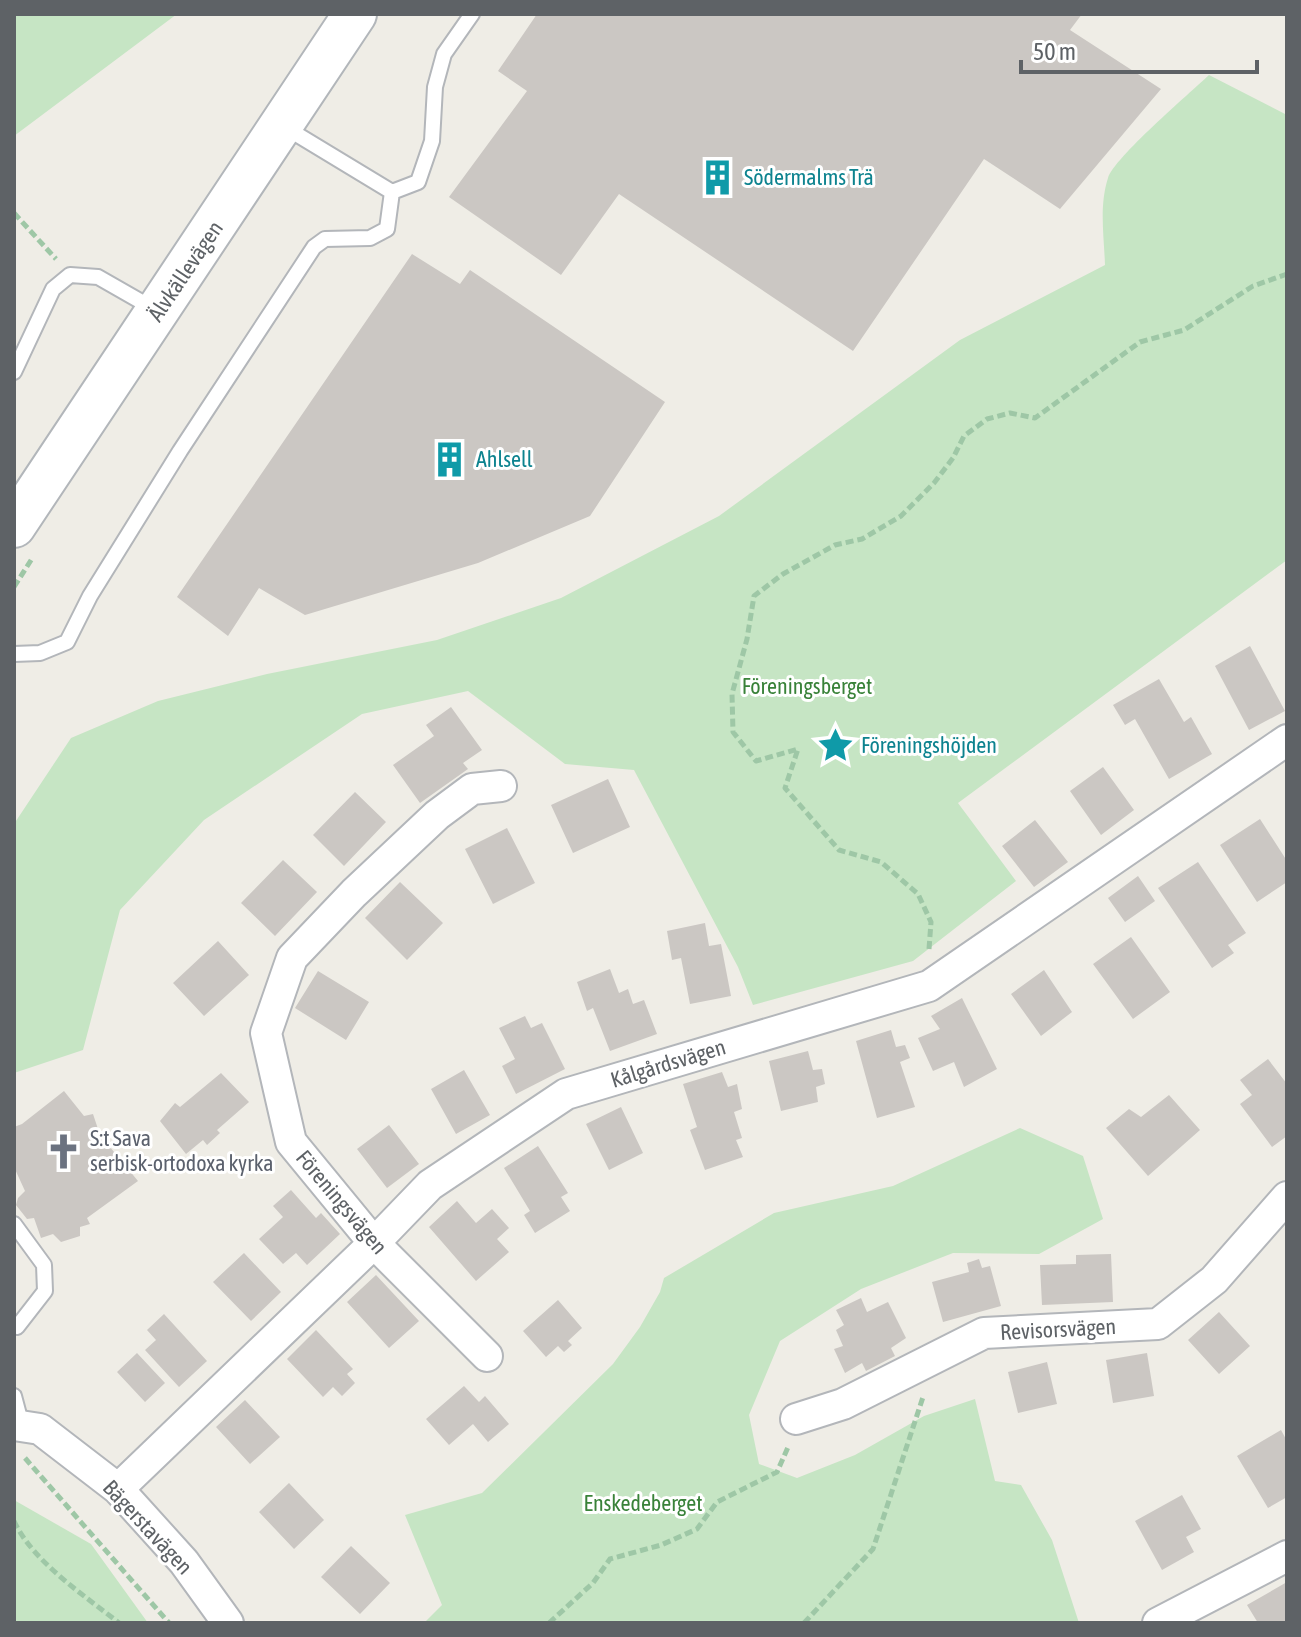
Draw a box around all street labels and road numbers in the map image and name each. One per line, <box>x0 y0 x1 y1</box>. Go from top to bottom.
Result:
street label: Älvkällevägen <box>142 216 228 326</box>
street label: Kålgårdsvägen <box>607 1033 729 1093</box>
street label: Föreningsvägen <box>291 1145 393 1259</box>
street label: Revisorsvägen <box>999 1313 1117 1345</box>
street label: Bägerstavägen <box>98 1475 198 1579</box>

